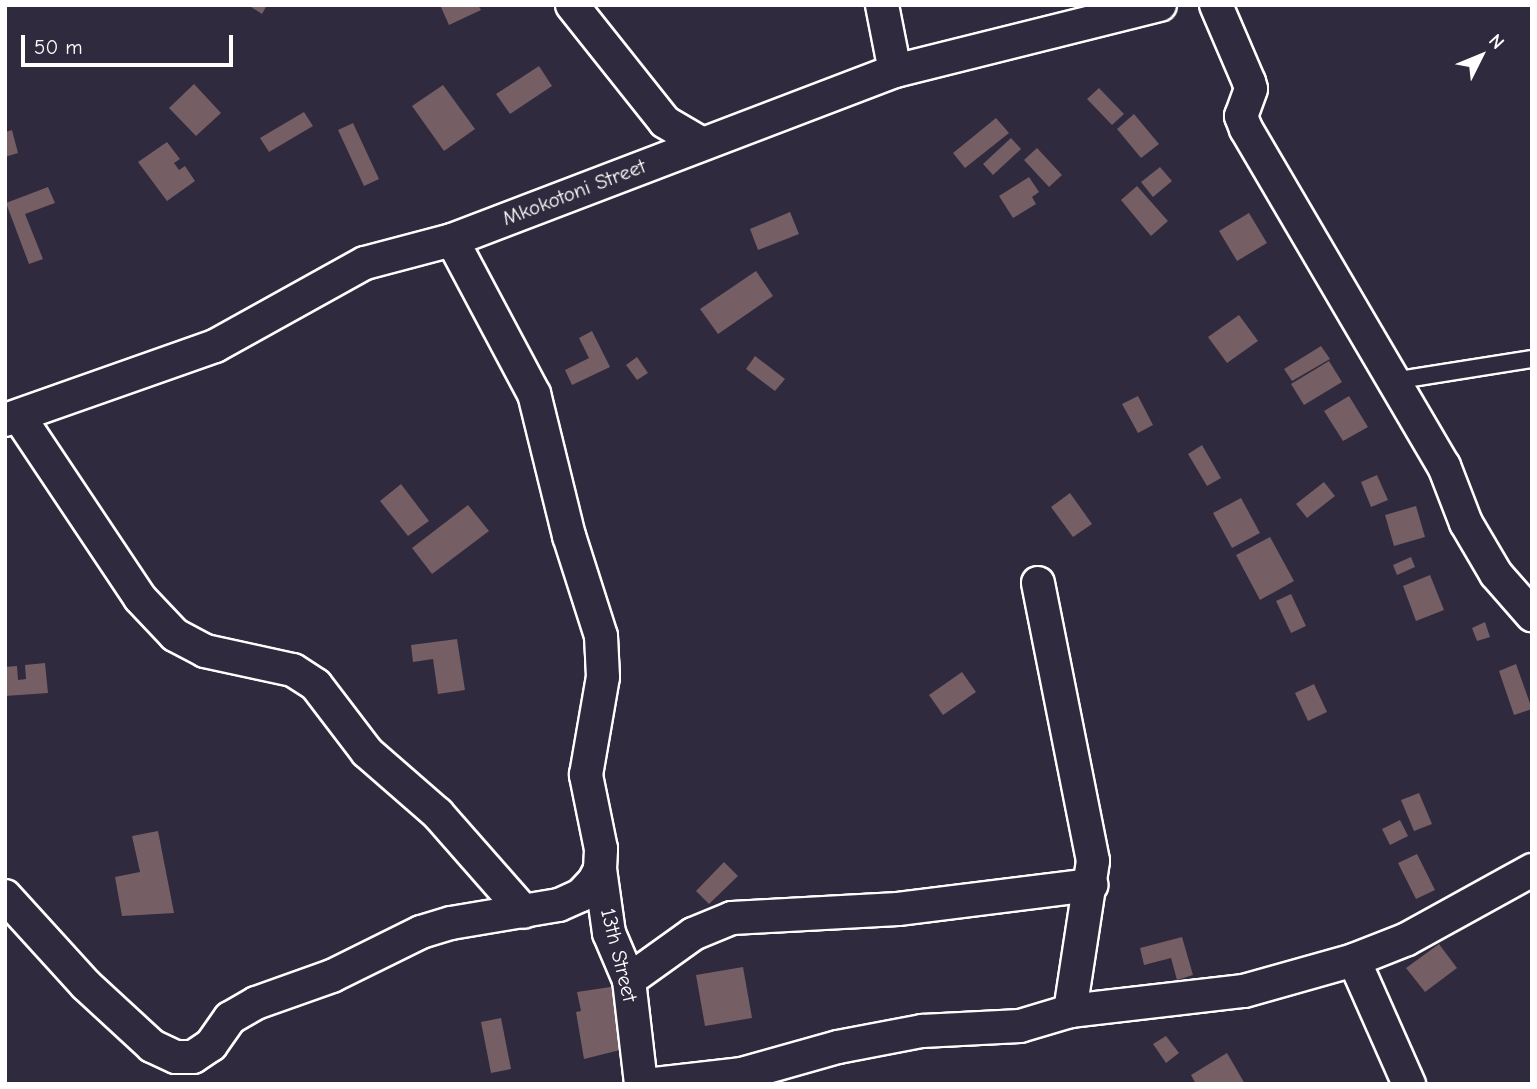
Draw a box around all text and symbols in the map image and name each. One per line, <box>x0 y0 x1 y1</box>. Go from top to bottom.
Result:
scale bar <box>24 21 236 65</box>
north arrow <box>1446 21 1516 91</box>
text: N <box>1484 30 1509 54</box>
text: 50 m <box>34 35 83 59</box>
street label: Mkokotoni Street <box>499 153 649 231</box>
street label: 13th Street <box>595 905 643 1005</box>

